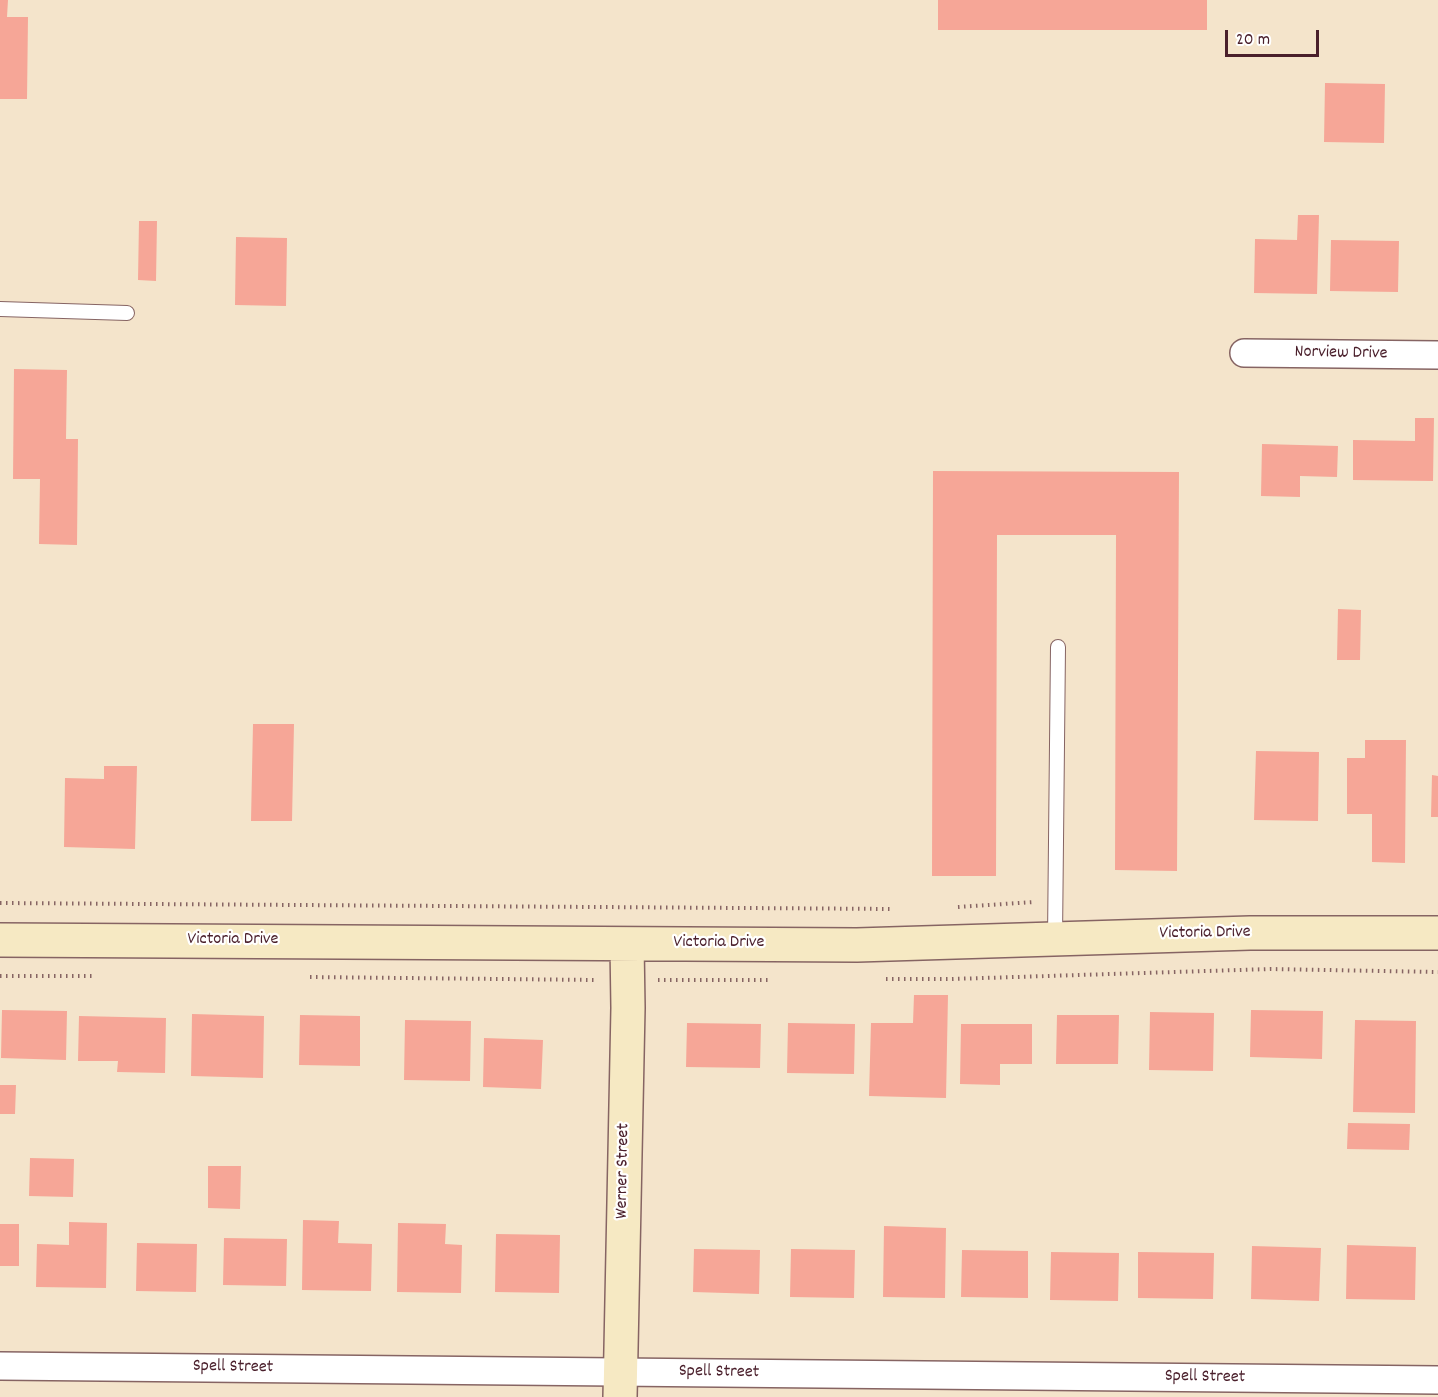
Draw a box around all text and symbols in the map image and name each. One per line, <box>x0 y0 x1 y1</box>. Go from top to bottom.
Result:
scale bar <box>1228 18 1322 56</box>
text: 20 m <box>1236 28 1270 53</box>
street label: Norview Drive <box>1294 342 1388 366</box>
street label: Victoria Drive <box>1159 922 1251 946</box>
street label: Victoria Drive <box>187 930 279 952</box>
street label: Victoria Drive <box>673 933 765 955</box>
street label: Werner Street <box>612 1123 636 1219</box>
street label: Spell Street <box>193 1356 273 1380</box>
street label: Spell Street <box>679 1361 759 1385</box>
street label: Spell Street <box>1165 1366 1245 1390</box>

